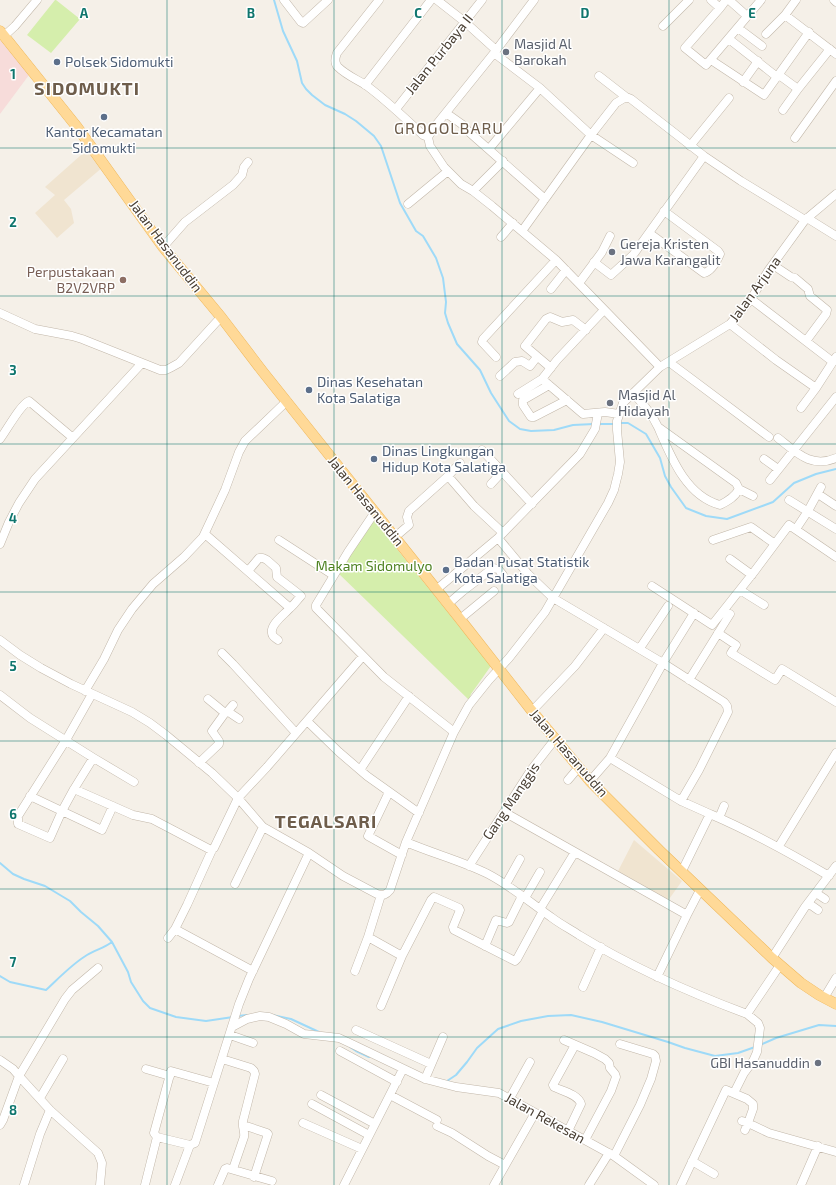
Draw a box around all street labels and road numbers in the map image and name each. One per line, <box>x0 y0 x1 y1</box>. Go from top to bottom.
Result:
street label: Jalan Purbaya II <box>401 10 476 97</box>
street label: Jalan Hasanuddin <box>126 196 207 295</box>
street label: Jalan Arjuna <box>725 253 784 325</box>
street label: Jalan Hasanuddin <box>325 452 408 549</box>
street label: Jalan Hasanuddin <box>526 705 612 800</box>
street label: Gang Manggis <box>478 759 543 843</box>
street label: Jalan Rekesan <box>502 1089 588 1147</box>

